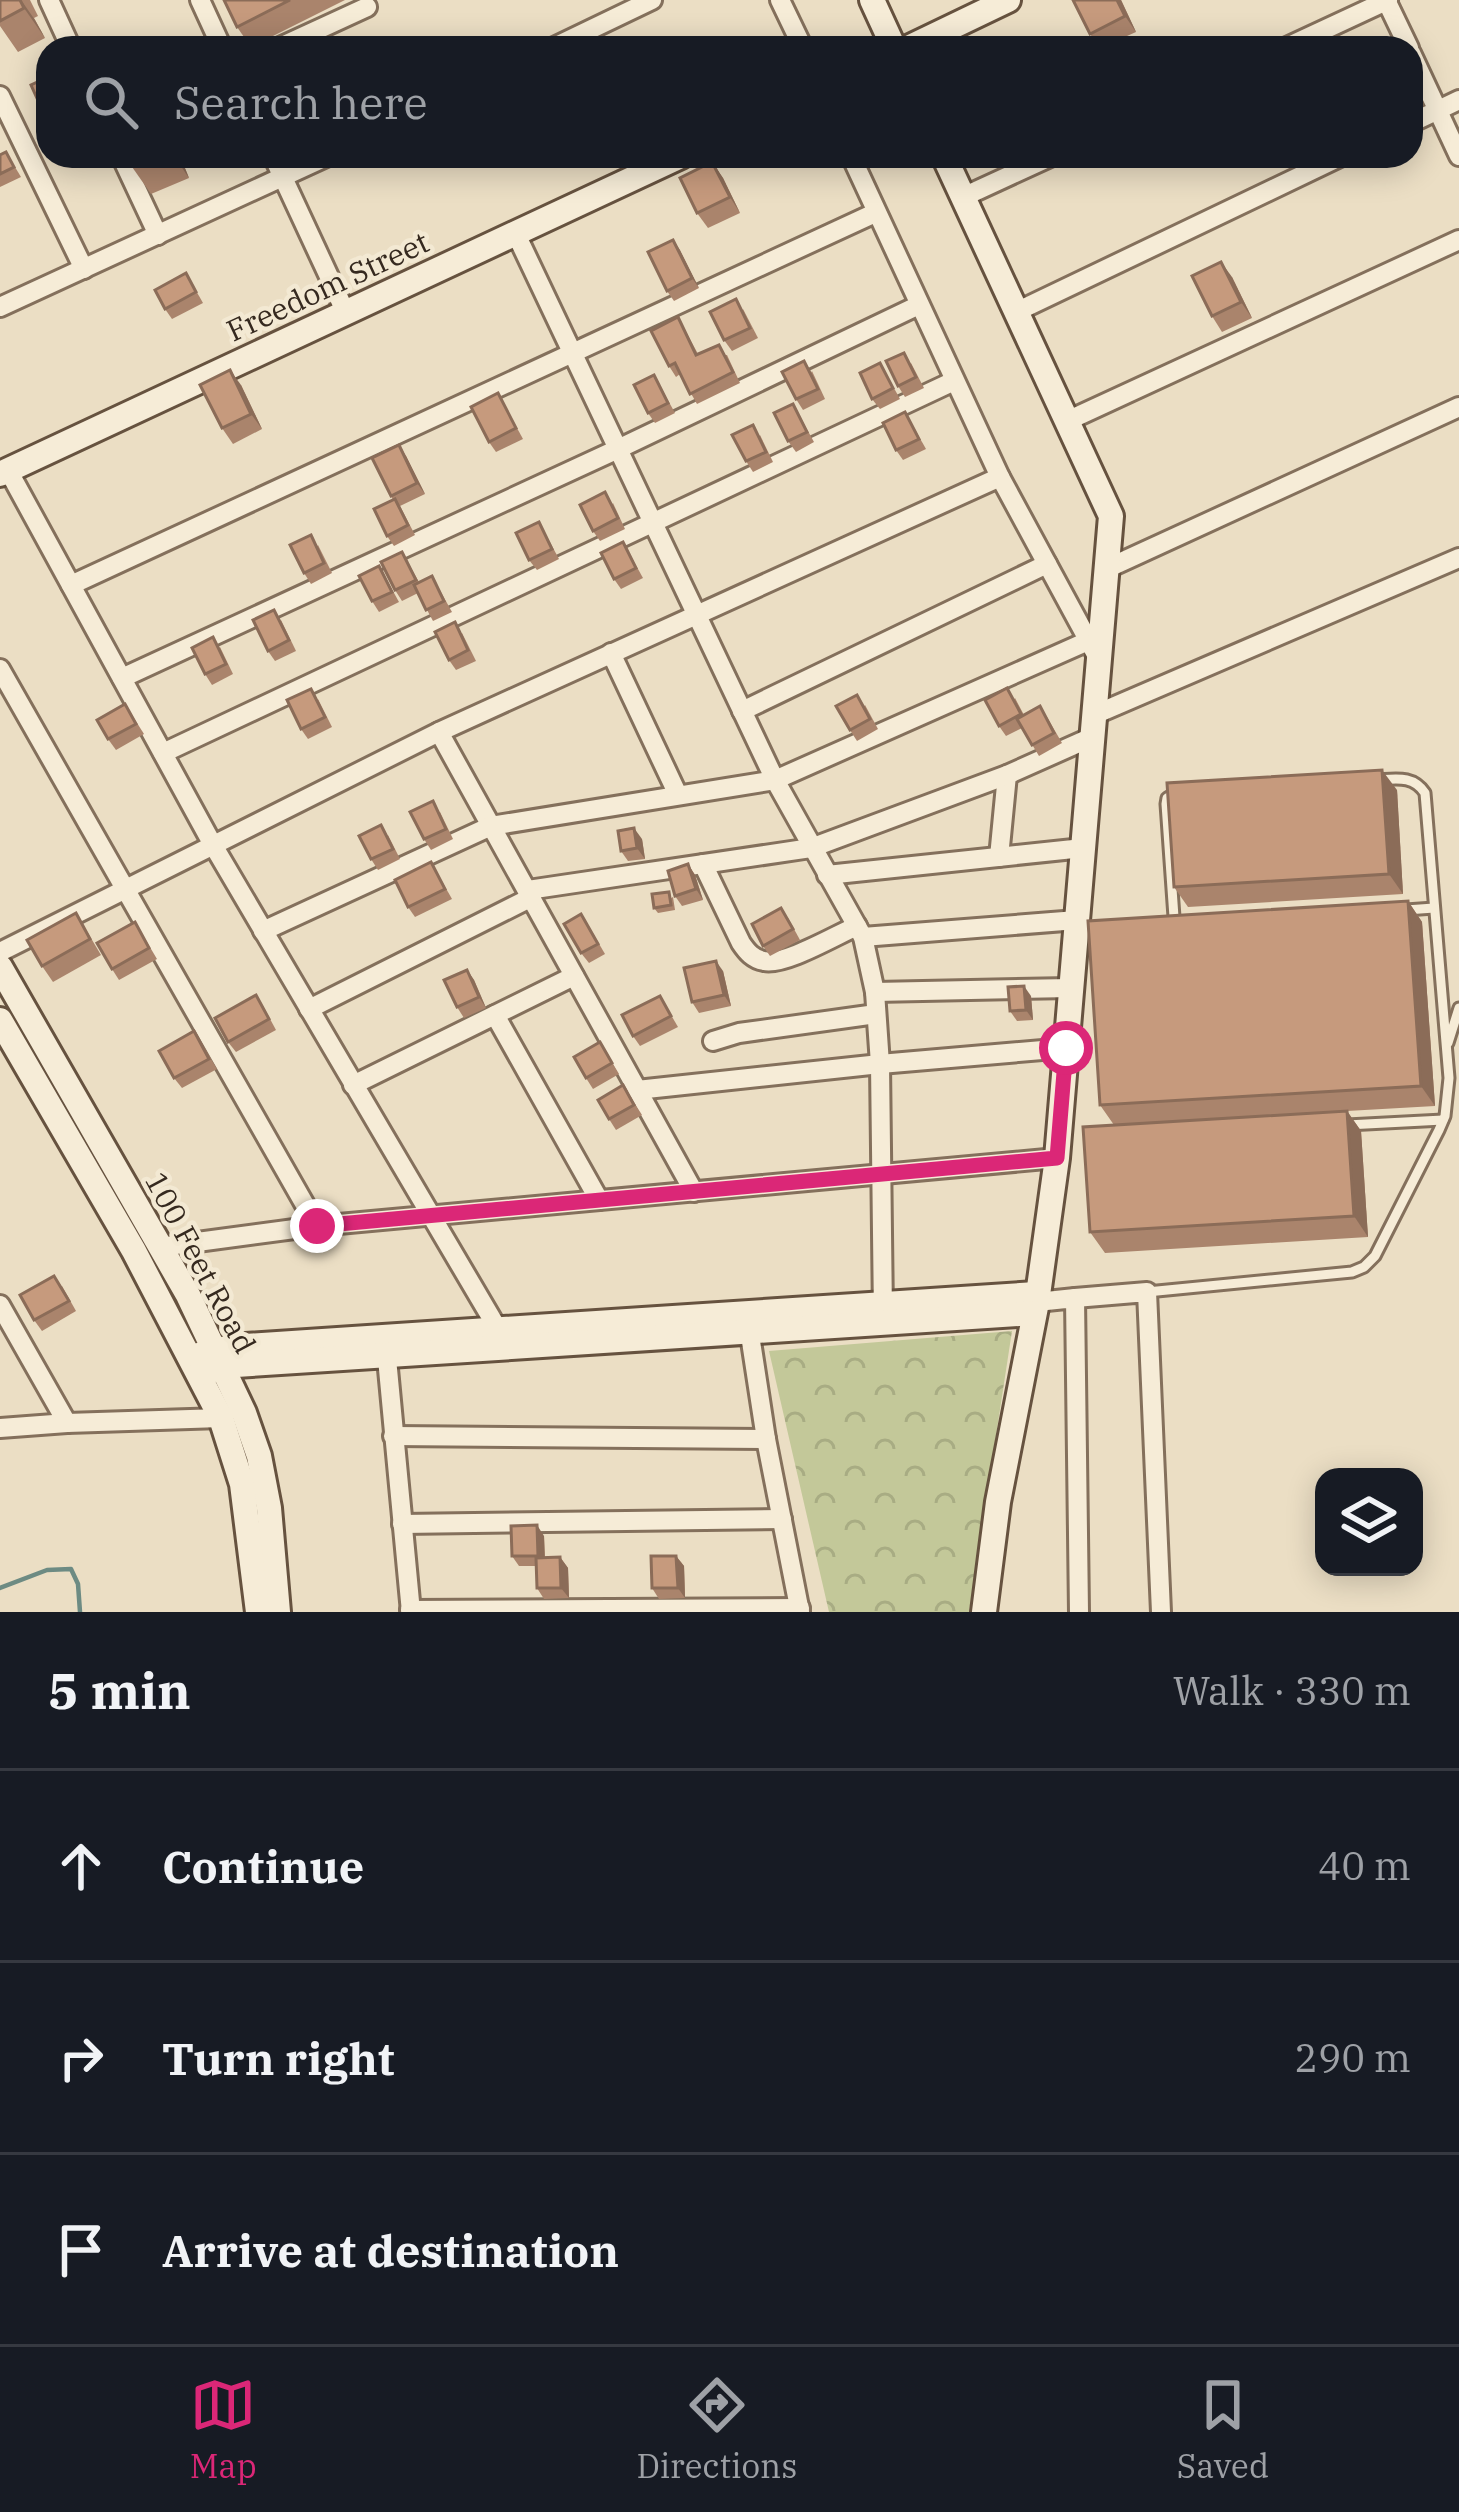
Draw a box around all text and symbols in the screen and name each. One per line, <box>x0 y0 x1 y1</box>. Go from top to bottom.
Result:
search box <box>36 36 1423 168</box>
icon: search <box>78 69 144 135</box>
text: Search here <box>174 73 428 131</box>
street label: Freedom Street <box>220 222 435 350</box>
route start <box>1039 1021 1093 1075</box>
street label: 100 Feet Road <box>137 1165 265 1360</box>
route end <box>290 1199 344 1253</box>
map controls <box>1315 1468 1423 1576</box>
button: layers <box>1315 1468 1423 1576</box>
text: 5 min <box>48 1657 191 1723</box>
text: Walk · 330 m <box>1173 1665 1411 1716</box>
icon: ahead <box>48 1833 114 1899</box>
text: Continue <box>162 1837 364 1895</box>
text: 40 m <box>1318 1840 1411 1891</box>
icon: right <box>48 2025 114 2091</box>
text: Turn right <box>162 2029 394 2087</box>
text: 290 m <box>1295 2032 1411 2083</box>
icon: arrive <box>48 2217 114 2283</box>
text: Arrive at destination <box>162 2221 619 2279</box>
tab: Map <box>190 2372 257 2487</box>
tab: Directions <box>636 2372 797 2487</box>
tab: Saved <box>1177 2372 1269 2487</box>

